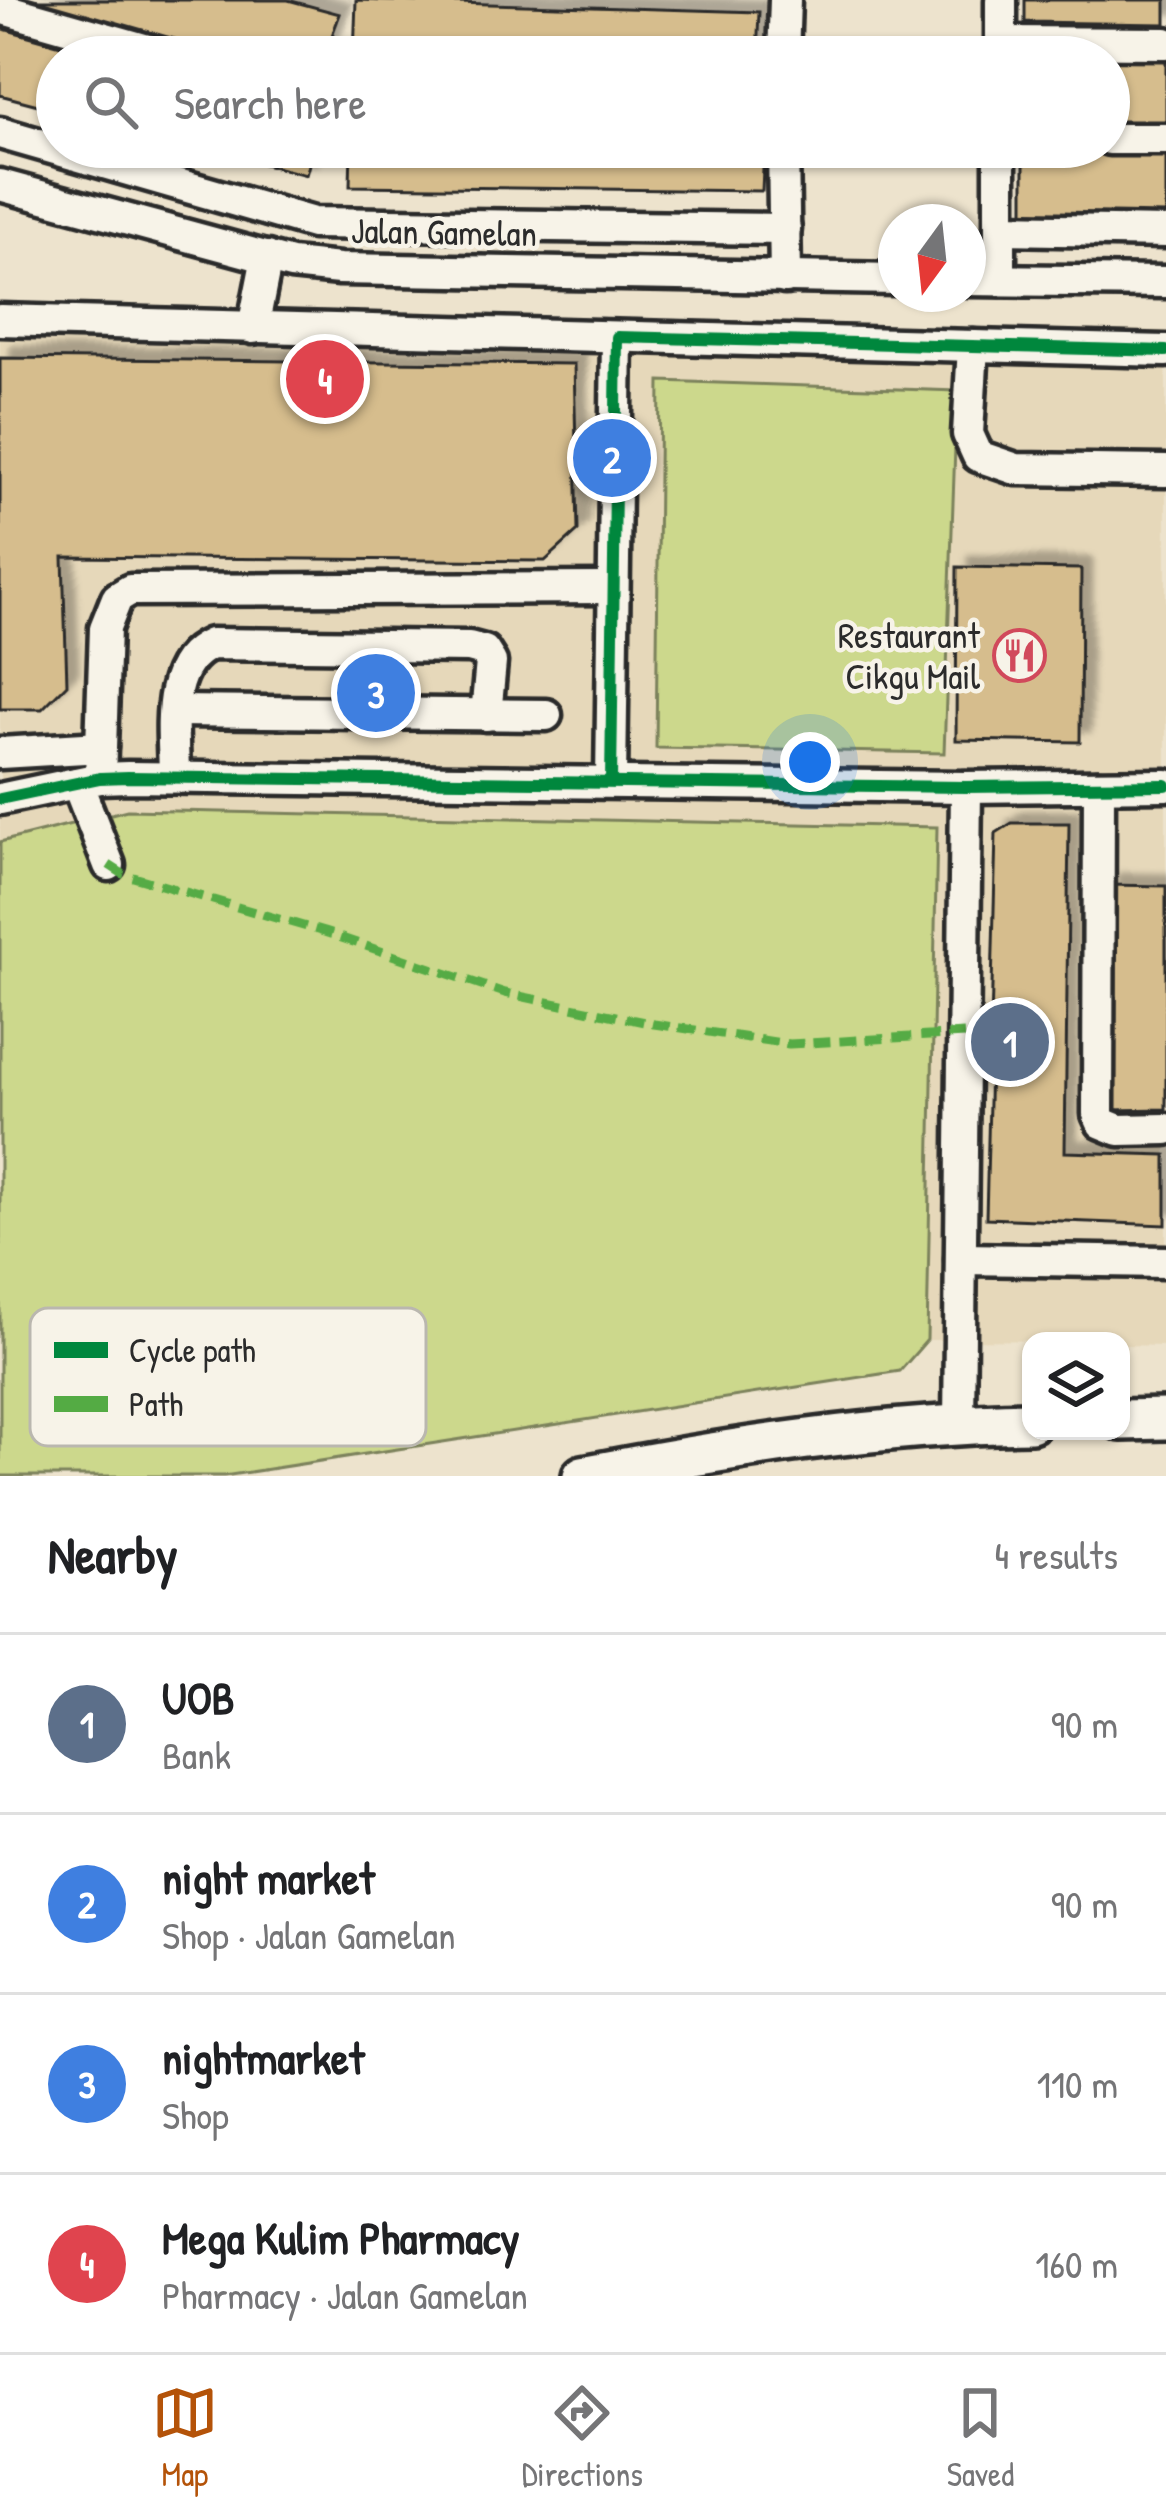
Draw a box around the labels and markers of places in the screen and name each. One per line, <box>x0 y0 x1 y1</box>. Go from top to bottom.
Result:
pin: 4 <box>286 334 364 424</box>
pin: 2 <box>573 413 651 503</box>
place label: Restaurant Cikgu Mail <box>838 610 981 700</box>
restaurant icon: Restaurant Cikgu Mail <box>991 627 1047 683</box>
pin: 3 <box>337 648 415 738</box>
pin: 1 <box>971 997 1049 1087</box>

